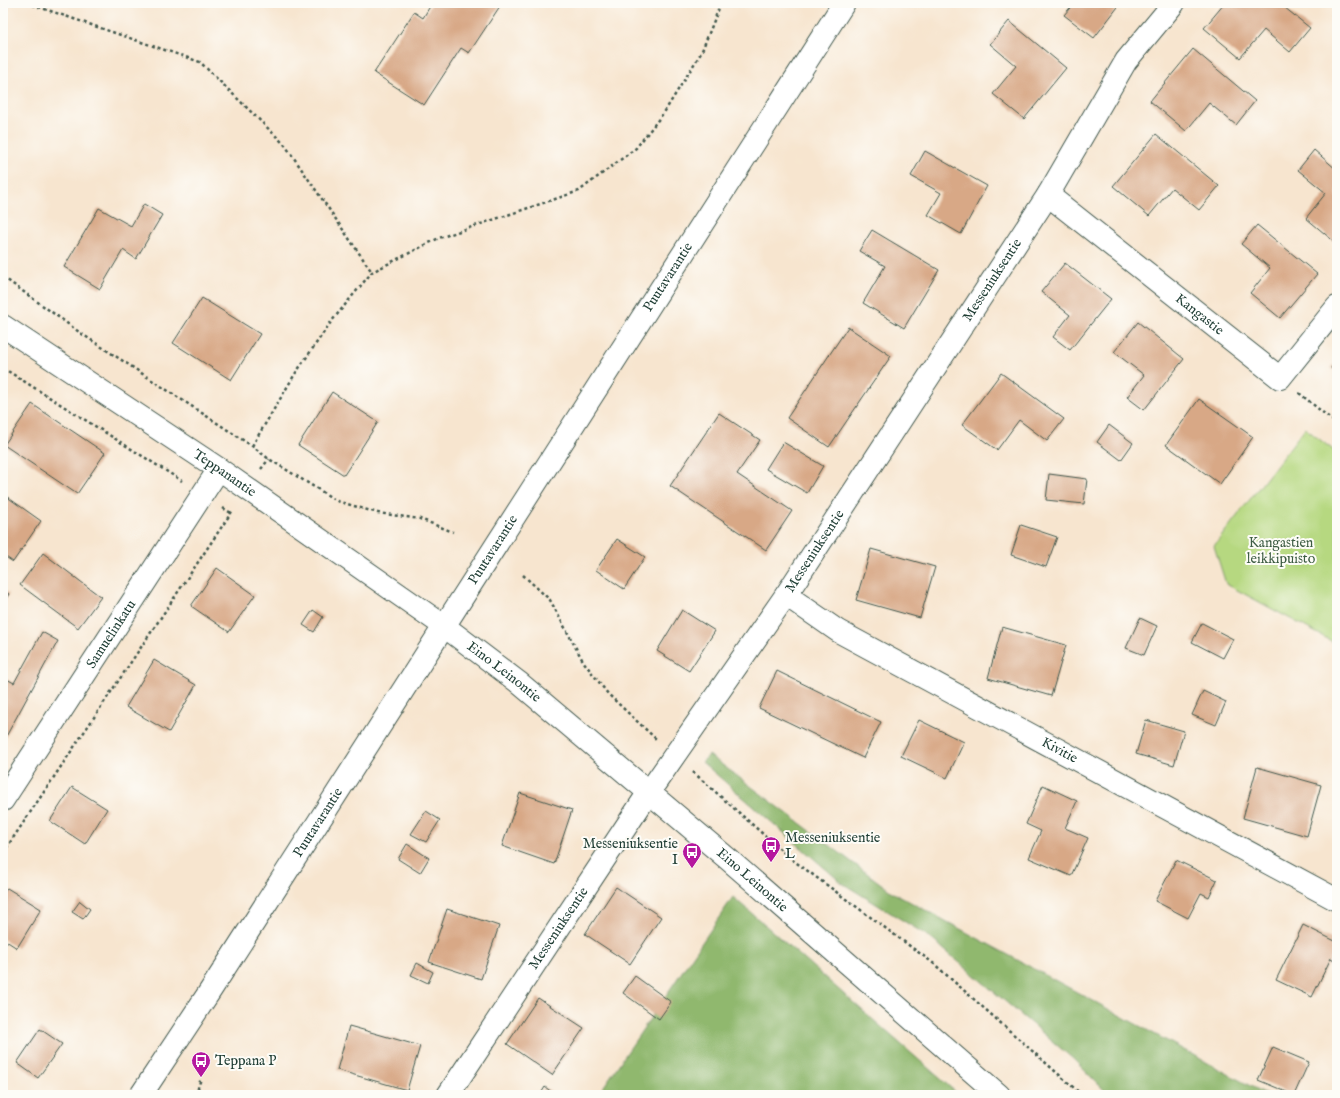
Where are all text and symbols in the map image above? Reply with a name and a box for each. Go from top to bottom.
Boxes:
street label: Messeniuksentie [959,235,1026,325]
street label: Puutavarantie [639,239,697,315]
street label: Kangastie [1172,290,1228,340]
street label: Teppanantie [190,445,260,501]
street label: Messeniuksentie [781,506,849,596]
street label: Puutavarantie [464,511,522,588]
park label: Kangastien leikkipuisto [1247,534,1316,568]
street label: Samuelinkatu [82,596,140,672]
street label: Eino Leinontie [463,638,545,707]
street label: Kivitie [1038,733,1081,768]
street label: Puutavarantie [289,784,347,861]
place label: Messeniuksentie L [785,829,881,863]
place label: Messeniuksentie I [583,835,679,869]
bus stop icon: Messeniuksentie L [760,835,782,863]
bus stop icon: Messeniuksentie I [681,841,703,869]
street label: Eino Leinontie [713,844,792,917]
street label: Messeniuksentie [525,883,593,973]
bus stop icon: Teppana P [190,1050,212,1078]
place label: Teppana P [215,1052,276,1070]

